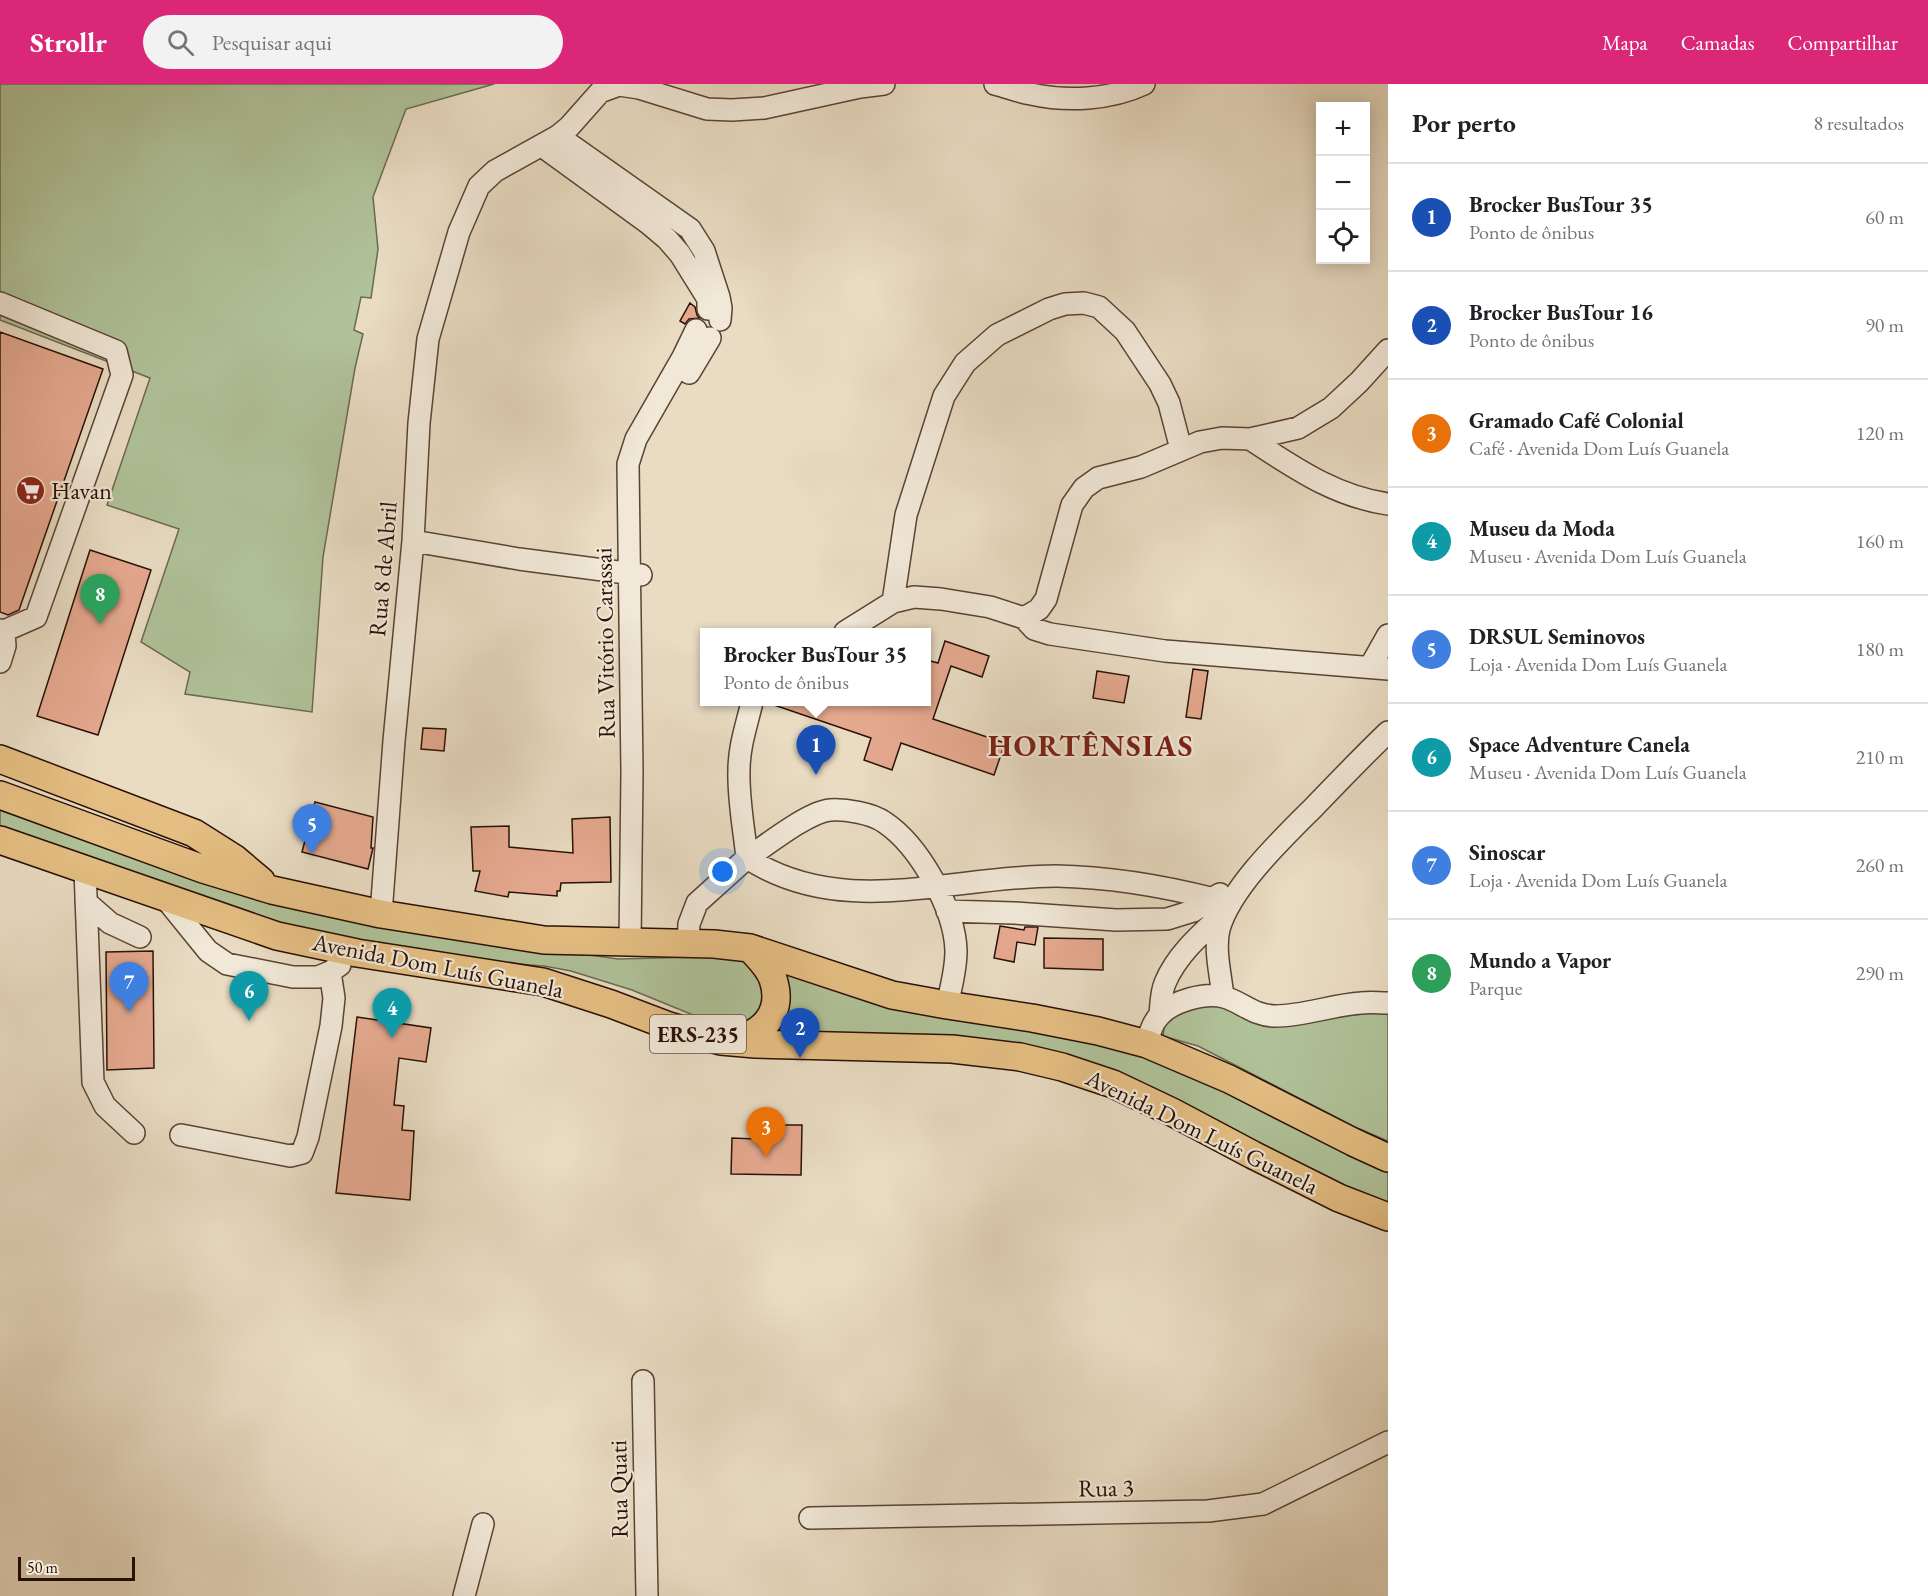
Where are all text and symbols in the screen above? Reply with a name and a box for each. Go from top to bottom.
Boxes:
search box [143,15,563,69]
text: Strollr [30,24,107,60]
icon: search [164,26,197,59]
text: Pesquisar aqui [212,28,332,57]
text: Mapa [1602,29,1648,56]
text: Camadas [1681,29,1754,56]
text: Compartilhar [1787,29,1898,56]
map controls [1316,102,1370,264]
button: + [1316,102,1370,156]
text: Por perto [1412,106,1516,140]
text: 8 resultados [1813,110,1904,136]
button: − [1316,156,1370,210]
text: Brocker BusTour 35 [1469,190,1653,219]
text: 1 [1426,204,1437,230]
text: 60 m [1865,204,1904,230]
button: locate [1316,210,1370,264]
text: Ponto de ônibus [1469,219,1594,245]
text: Brocker BusTour 16 [1469,298,1653,327]
text: 2 [1426,312,1437,338]
text: 90 m [1865,312,1904,338]
text: Ponto de ônibus [1469,327,1594,353]
text: Gramado Café Colonial [1469,406,1684,435]
text: 3 [1426,420,1437,446]
text: 120 m [1856,420,1904,446]
text: Café · Avenida Dom Luís Guanela [1469,435,1729,461]
supermarket icon: Havan [14,475,46,507]
place label: Havan [51,475,112,506]
street label: Rua 8 de Abril [361,500,404,638]
text: Museu da Moda [1469,514,1615,543]
text: 4 [1426,528,1437,554]
text: 160 m [1856,528,1904,554]
text: Museu · Avenida Dom Luís Guanela [1469,543,1747,569]
street label: Rua Vitório Carassai [587,547,622,739]
pin: 8 [80,574,120,624]
text: DRSUL Seminovos [1469,622,1645,651]
popup [700,628,931,706]
text: 5 [1426,636,1437,662]
text: 180 m [1856,636,1904,662]
text: Brocker BusTour 35 [724,640,907,669]
text: Loja · Avenida Dom Luís Guanela [1469,651,1728,677]
text: Ponto de ônibus [724,669,849,695]
pin: 1 [796,726,836,775]
district label: HORTÊNSIAS [988,726,1194,765]
text: Space Adventure Canela [1469,730,1690,759]
text: 6 [1426,744,1437,770]
text: 210 m [1856,744,1904,770]
text: Museu · Avenida Dom Luís Guanela [1469,759,1747,785]
pin: 5 [292,804,332,854]
text: Sinoscar [1469,838,1545,867]
text: 7 [1426,852,1437,878]
text: 260 m [1856,852,1904,878]
your location [708,857,737,886]
text: Loja · Avenida Dom Luís Guanela [1469,867,1728,893]
street label: Avenida Dom Luís Guanela [309,926,567,1005]
text: Mundo a Vapor [1469,946,1611,975]
text: 8 [1426,960,1437,986]
text: 290 m [1856,960,1904,986]
pin: 7 [110,962,148,1012]
pin: 6 [230,972,268,1021]
text: Parque [1469,975,1522,1001]
pin: 4 [372,988,412,1038]
pin: 2 [780,1008,820,1058]
road number: ERS-235 [650,1015,746,1053]
street label: Avenida Dom Luís Guanela [1080,1061,1324,1202]
pin: 3 [746,1108,786,1157]
street label: Rua Quati [602,1440,635,1538]
street label: Rua 3 [1078,1472,1134,1503]
scale bar [18,1554,135,1582]
text: 50 m [27,1557,58,1578]

